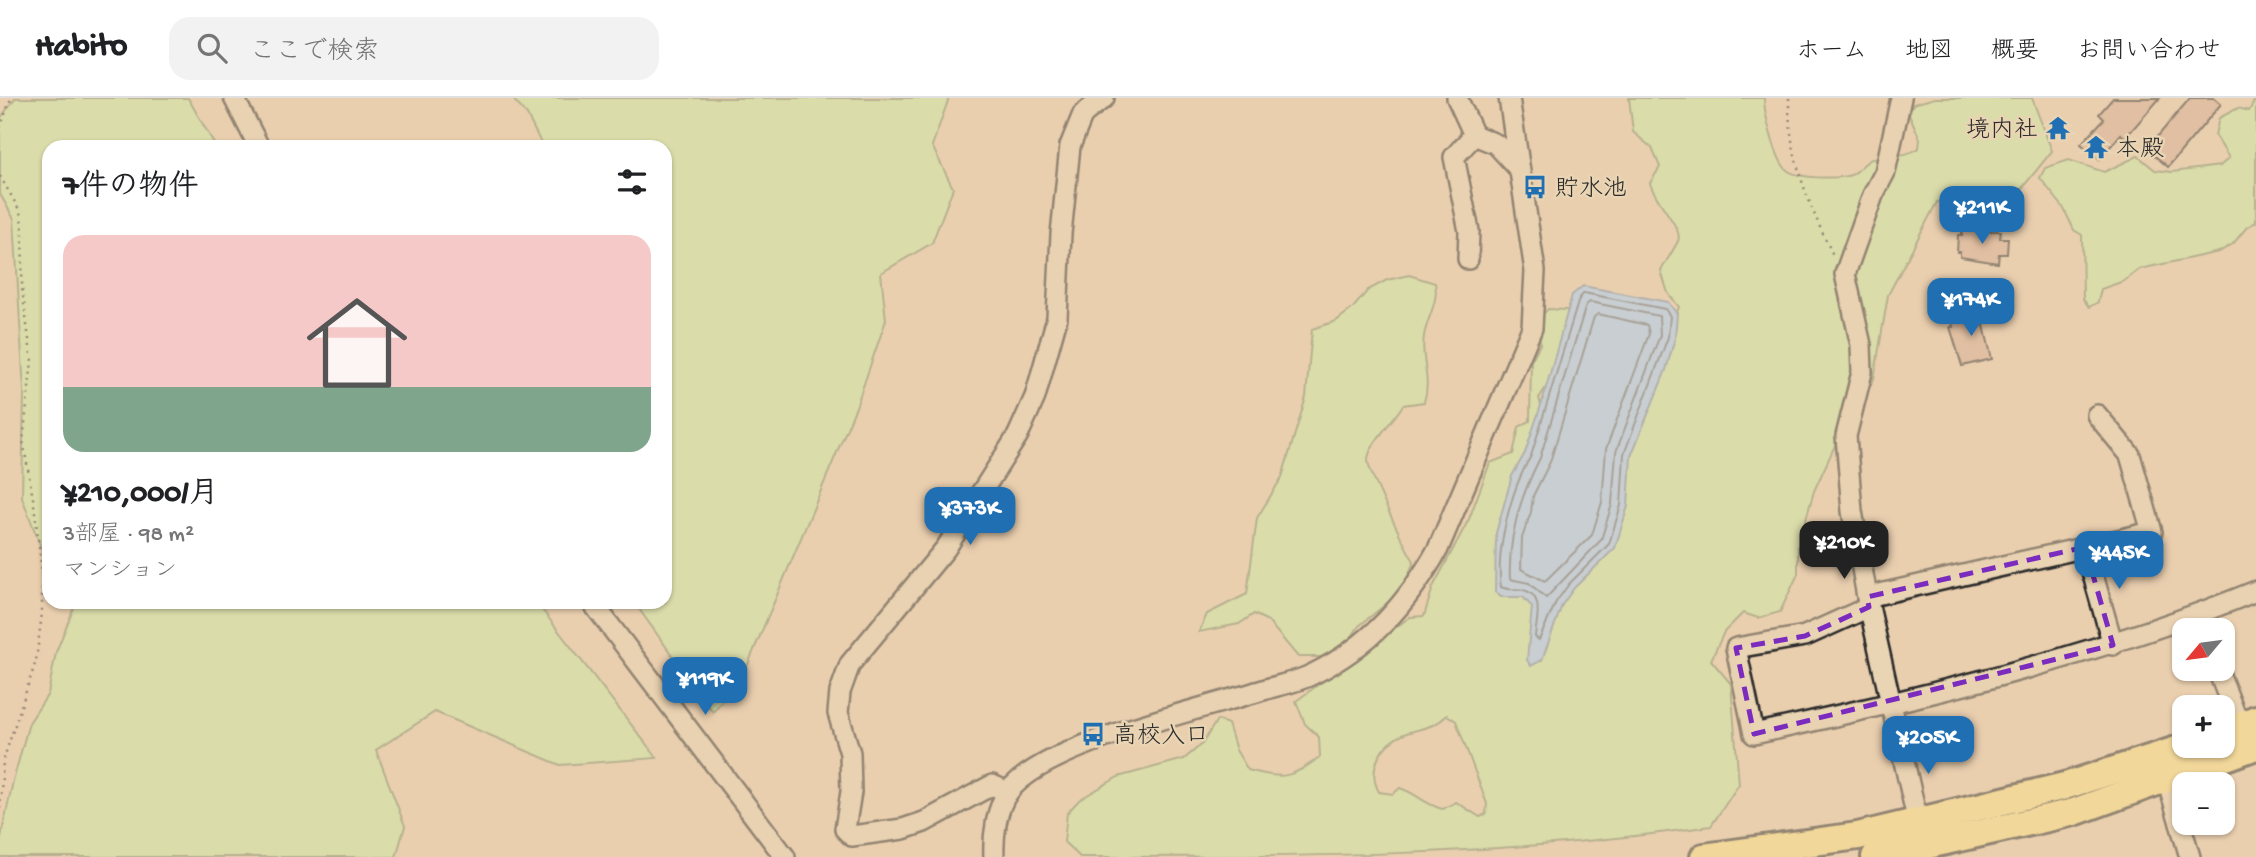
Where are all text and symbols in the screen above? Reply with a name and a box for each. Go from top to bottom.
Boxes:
search box [169,17,659,80]
text: Habito [35,29,127,67]
icon: search [193,29,231,67]
text: ここで検索 [249,38,379,69]
text: ホーム [1796,38,1867,67]
text: 地図 [1905,38,1953,67]
text: 概要 [1991,38,2039,67]
text: お問い合わせ [2077,38,2221,67]
temple icon: 境内社 [2044,114,2072,142]
place label: 境内社 [1966,116,2038,146]
temple icon: 本殿 [2082,133,2110,161]
place label: 本殿 [2116,135,2164,165]
icon: filters [613,163,651,201]
text: 7件の物件 [63,171,199,206]
bus stop icon: 貯水池 [1521,173,1549,201]
place label: 貯水池 [1555,176,1627,205]
pin: ¥211K [1933,186,2031,246]
text: ¥211K [1955,195,2009,222]
pin: ¥174K [1922,278,2020,338]
icon: home [294,280,420,406]
text: ¥174K [1943,287,1999,314]
text: ¥210,000/月 [63,478,219,513]
pin: ¥373K [921,488,1019,547]
text: ¥373K [940,496,1000,523]
text: 3部屋 · 98 m² [63,522,194,549]
pin: ¥210K [1795,522,1893,581]
text: ¥210K [1816,530,1872,557]
pin: ¥445K [2070,532,2168,591]
text: ¥445K [2090,540,2148,567]
text: マンション [63,558,177,585]
north arrow [2172,618,2235,681]
map controls [2172,618,2235,835]
pin: ¥119K [656,658,754,717]
text: ¥119K [678,666,732,693]
button: + [2172,695,2235,758]
pin: ¥205K [1879,716,1977,776]
bus stop icon: 高校入口 [1079,720,1107,748]
place label: 高校入口 [1113,722,1209,752]
text: ¥205K [1898,725,1958,752]
button: − [2172,772,2235,835]

